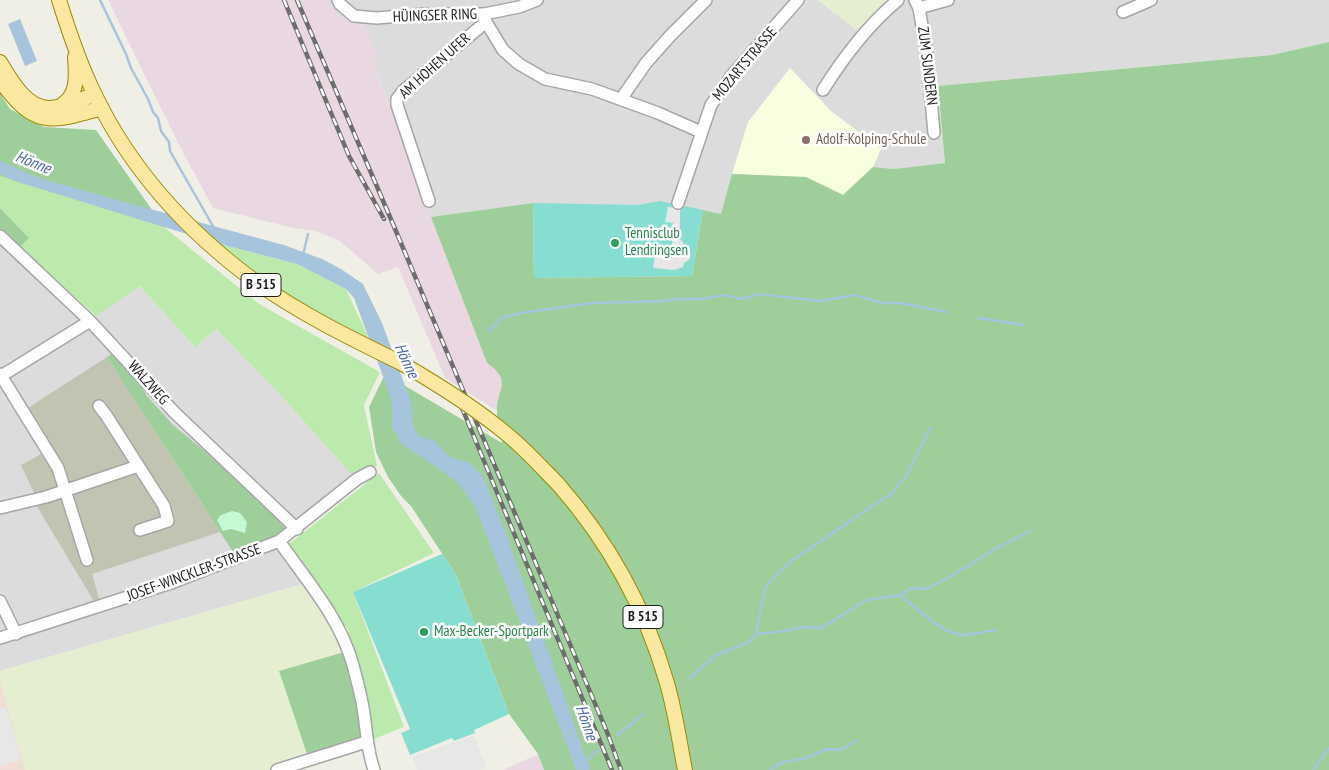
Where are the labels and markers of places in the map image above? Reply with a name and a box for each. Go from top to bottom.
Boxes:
place label: Adolf-Kolping-Schule [816,131,926,149]
marker: Adolf-Kolping-Schule [800,134,812,146]
place label: Tennisclub Lendringsen [625,225,688,260]
marker: Tennisclub Lendringsen [609,237,621,249]
place label: Max-Becker-Sportpark [434,623,549,641]
marker: Max-Becker-Sportpark [418,626,430,638]

